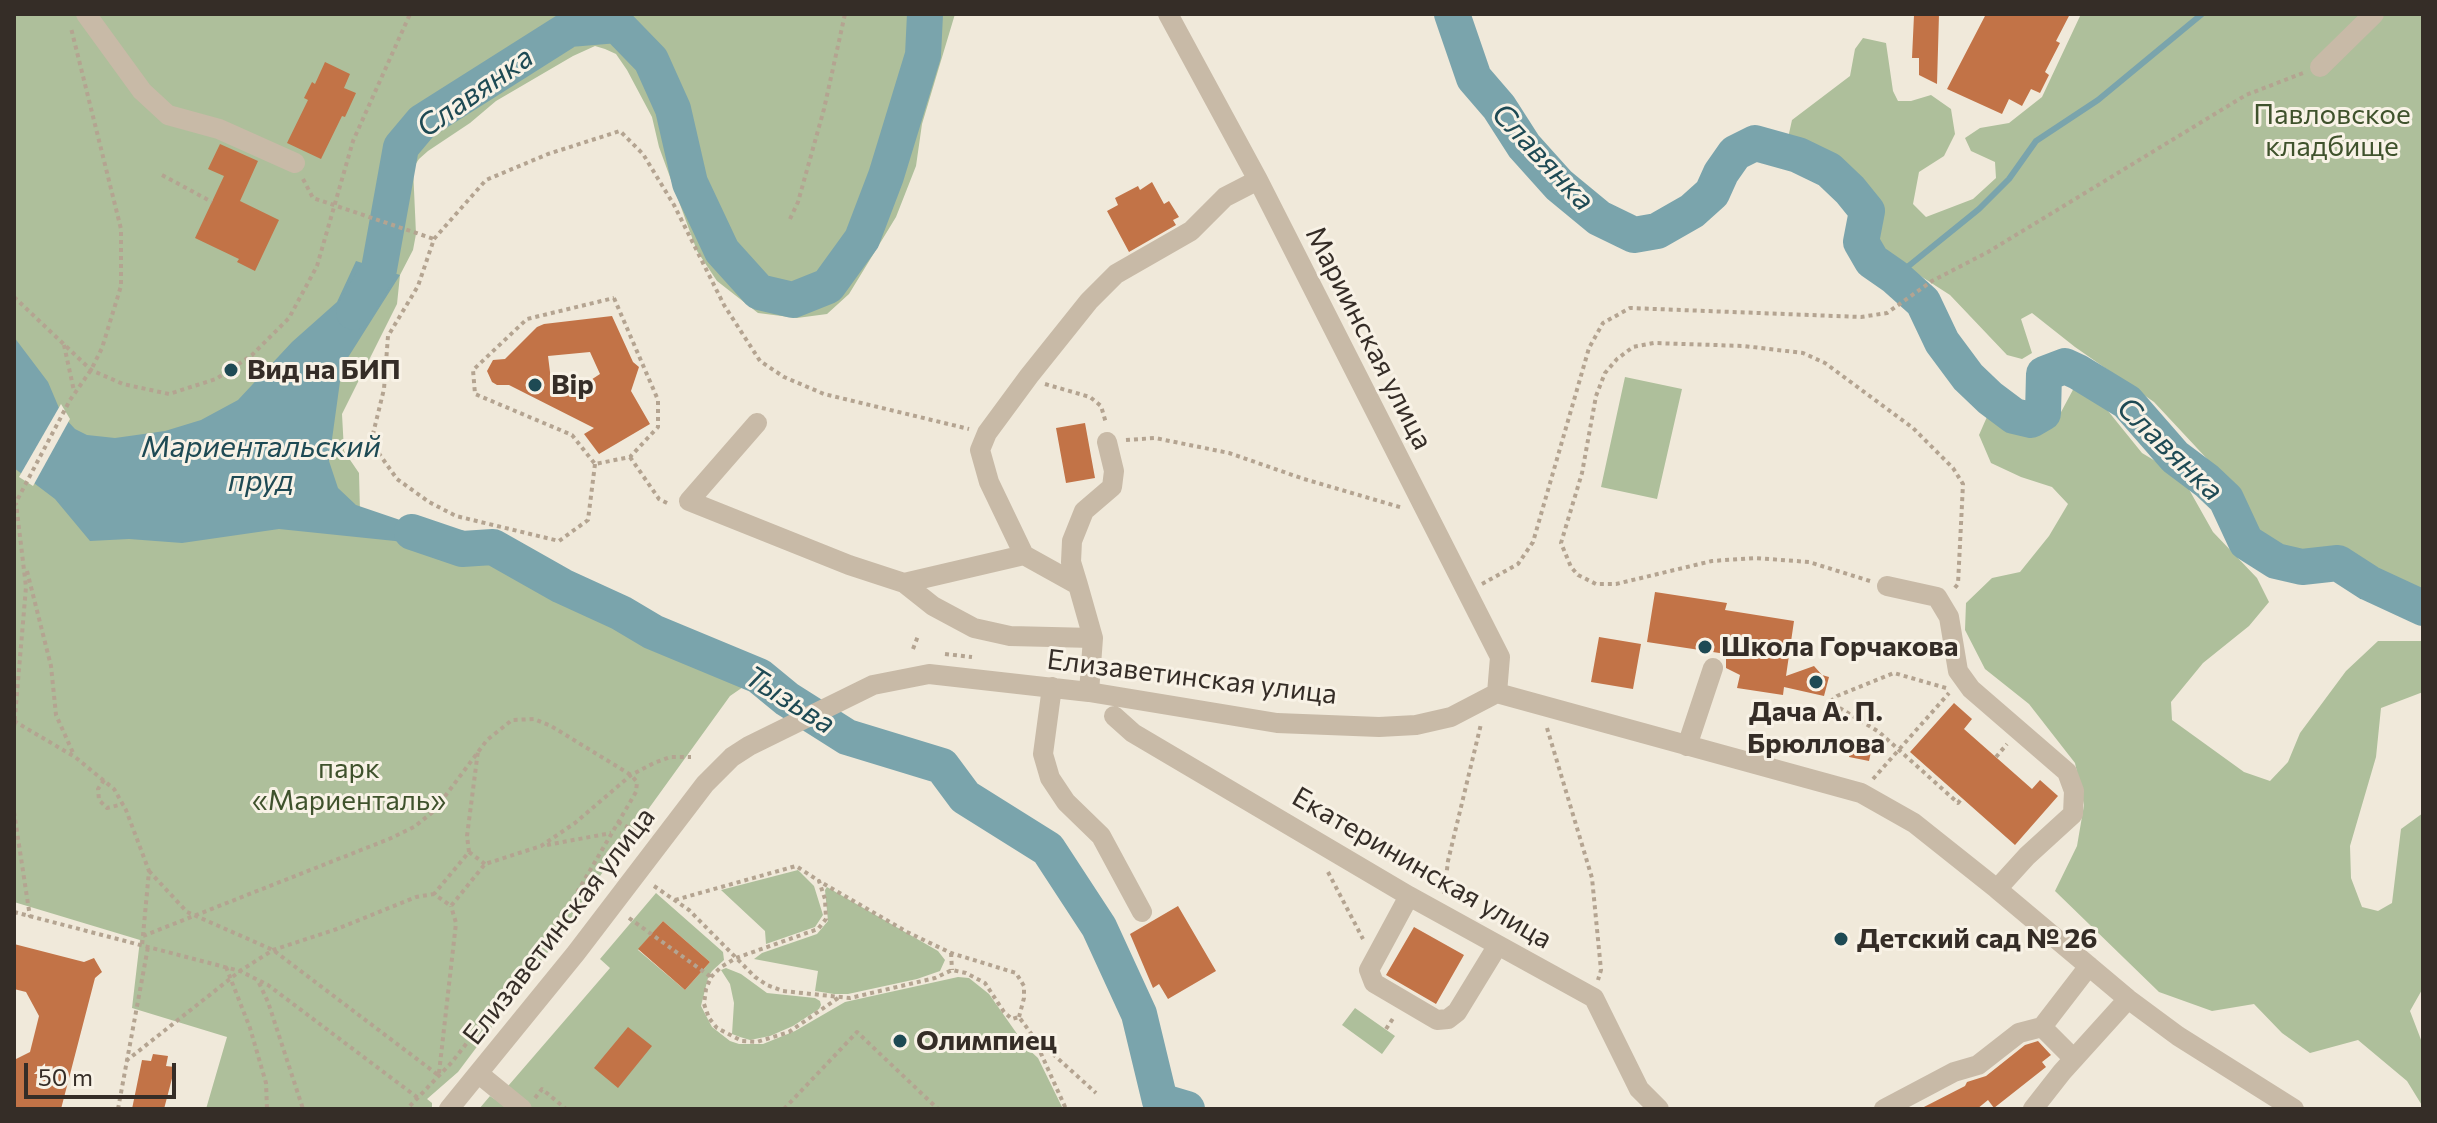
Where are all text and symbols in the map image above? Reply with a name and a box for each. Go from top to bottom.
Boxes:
water label: Славянка [410,39,540,145]
water label: Славянка [1484,96,1602,218]
park label: Павловское кладбище [2253,98,2411,164]
street label: Мариинская улица [1298,221,1440,455]
place label: Вид на БИП [247,353,401,387]
marker: Вид на БИП [222,361,240,379]
place label: Bip [551,368,594,402]
marker: Bip [526,376,544,394]
water label: Славянка [2109,390,2231,508]
water label: Мариентальский пруд [141,429,381,500]
place label: Школа Горчакова [1721,630,1958,664]
marker: Школа Горчакова [1696,638,1714,656]
street label: Елизаветинская улица [1045,643,1339,711]
water label: Тызьва [738,658,842,742]
marker: Дача А. П. Брюллова [1807,673,1825,691]
place label: Дача А. П. Брюллова [1747,695,1885,761]
park label: парк «Мариенталь» [252,752,446,818]
street label: Екатерининская улица [1286,780,1558,956]
street label: Елизаветинская улица [456,801,662,1051]
place label: Детский сад № 26 [1857,922,2098,956]
marker: Детский сад № 26 [1832,930,1850,948]
place label: Олимпиец [916,1024,1057,1058]
marker: Олимпиец [891,1032,909,1050]
scale bar [28,1047,180,1097]
text: 50 m [38,1062,93,1091]

